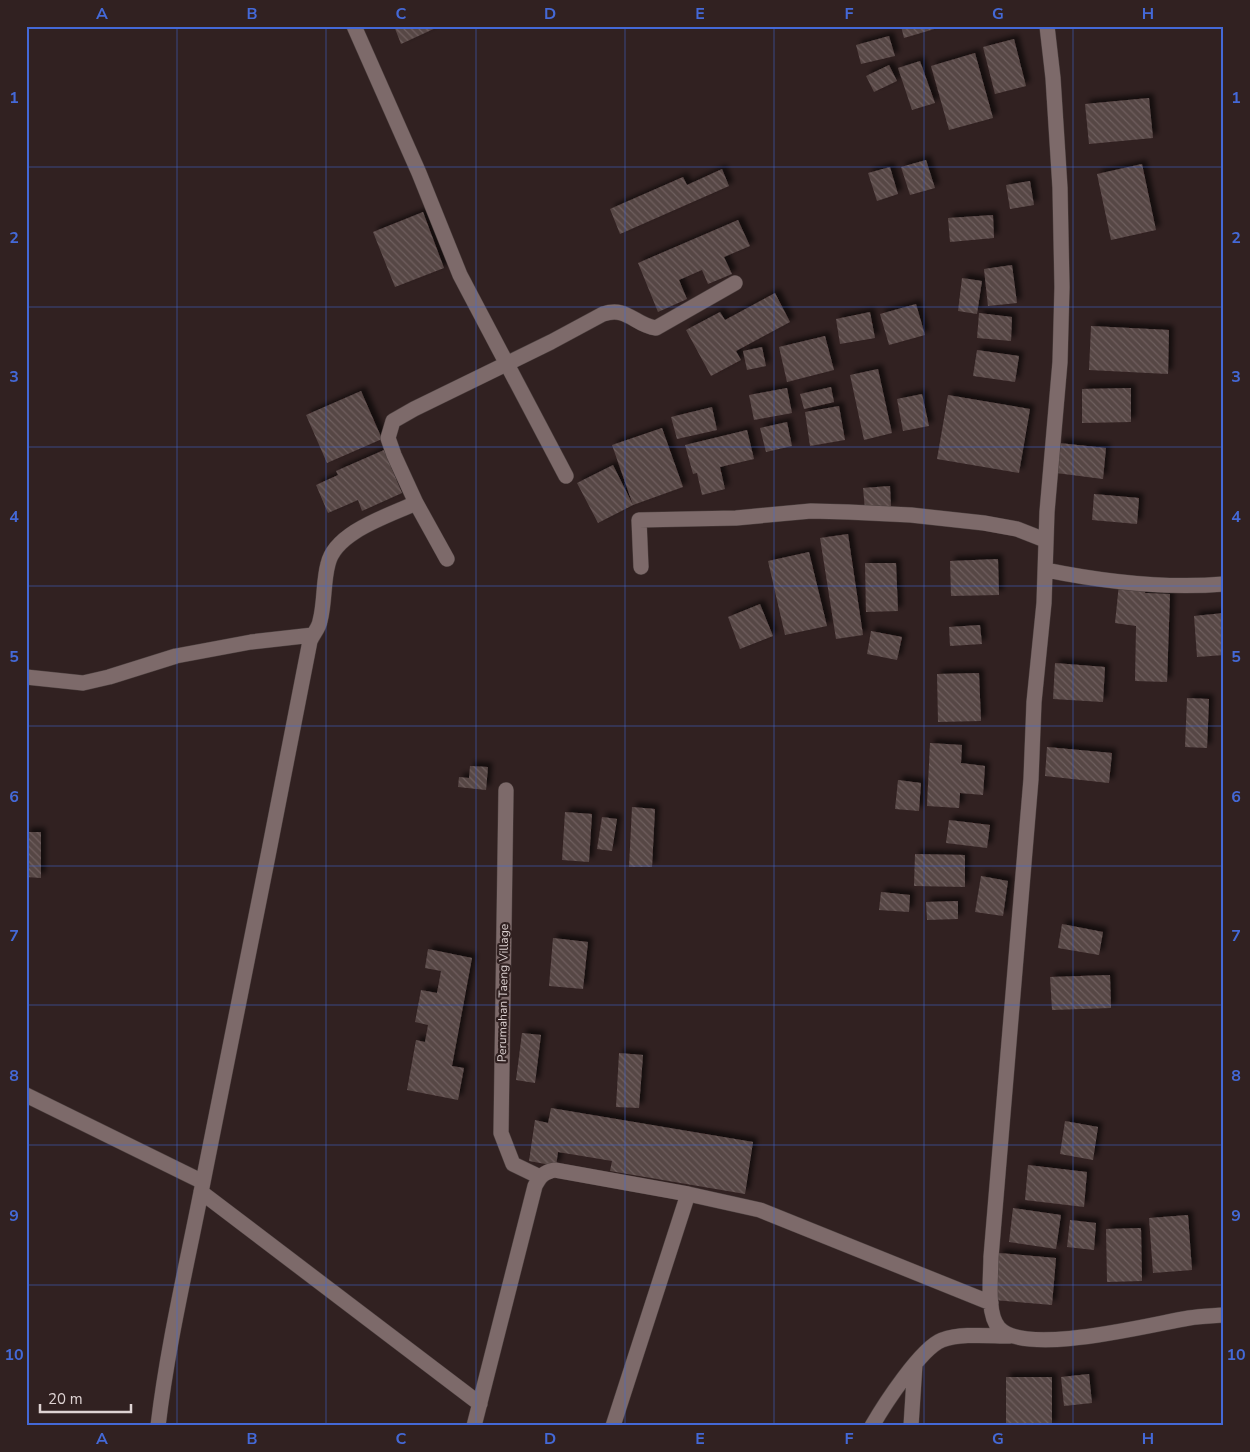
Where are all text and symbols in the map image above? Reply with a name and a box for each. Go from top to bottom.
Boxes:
text: A [96,3,108,25]
text: B [246,3,258,25]
text: C [396,3,407,25]
text: D [544,3,556,25]
text: E [695,3,705,25]
text: F [845,3,854,25]
text: G [992,3,1004,25]
text: H [1142,3,1154,25]
text: 1 [9,87,19,109]
text: 1 [1231,87,1241,109]
text: 2 [9,227,19,249]
text: 2 [1231,227,1241,249]
text: 3 [9,366,19,388]
text: 3 [1231,366,1241,388]
text: 4 [9,506,19,528]
text: 4 [1231,506,1241,528]
text: 5 [9,646,19,668]
text: 5 [1231,646,1241,668]
text: 6 [9,786,19,808]
text: 6 [1231,786,1241,808]
street label: Perumahan Taeng Village [494,924,512,1062]
text: 7 [9,925,19,947]
text: 7 [1231,925,1241,947]
text: 8 [9,1065,19,1087]
text: 8 [1231,1065,1241,1087]
text: 9 [9,1205,19,1227]
text: 9 [1231,1205,1241,1227]
text: 10 [4,1344,24,1366]
text: 10 [1226,1344,1246,1366]
scale bar [40,1382,131,1414]
text: 20 m [48,1389,83,1409]
text: A [96,1428,108,1450]
text: B [246,1428,258,1450]
text: C [396,1428,407,1450]
text: D [544,1428,556,1450]
text: E [695,1428,705,1450]
text: F [845,1428,854,1450]
text: G [992,1428,1004,1450]
text: H [1142,1428,1154,1450]

